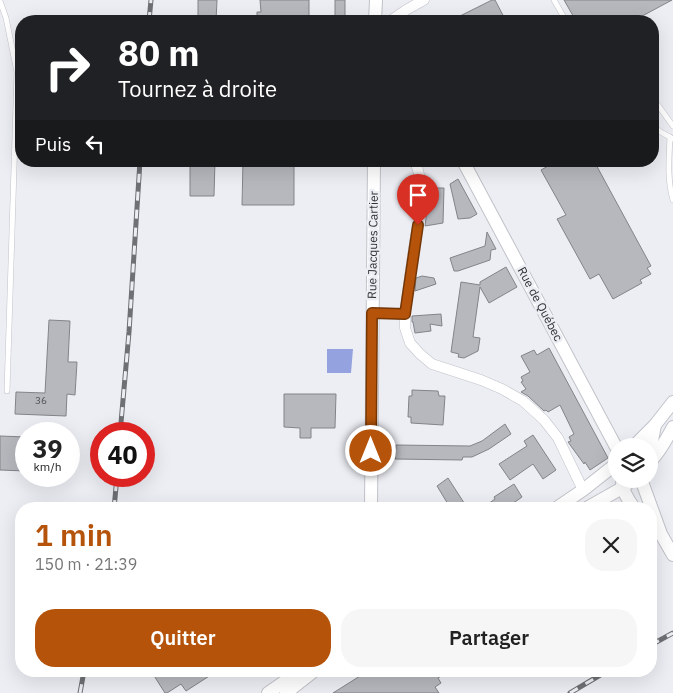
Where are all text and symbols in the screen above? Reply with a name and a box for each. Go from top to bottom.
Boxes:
text: 80 m [118,30,200,76]
icon: right [35,35,100,100]
text: Tournez à droite [118,74,277,103]
icon: left [81,130,109,158]
text: Puis [35,132,71,156]
pin [397,174,439,225]
icon: arrive [404,181,432,209]
street label: Rue Jacques Cartier [364,190,381,299]
street label: Rue de Québec [515,264,566,343]
house number: 36 [35,394,47,407]
speed limit sign: 40 [90,422,155,487]
position arrow [344,424,396,476]
text: 39 [32,432,63,465]
map controls [608,438,658,488]
button: layers [608,438,658,488]
text: km/h [33,459,62,474]
text: 1 min [35,515,113,554]
button: close [585,519,637,571]
text: 150 m · 21:39 [35,554,137,574]
button: Quitter [35,609,331,667]
button: Partager [341,609,637,667]

